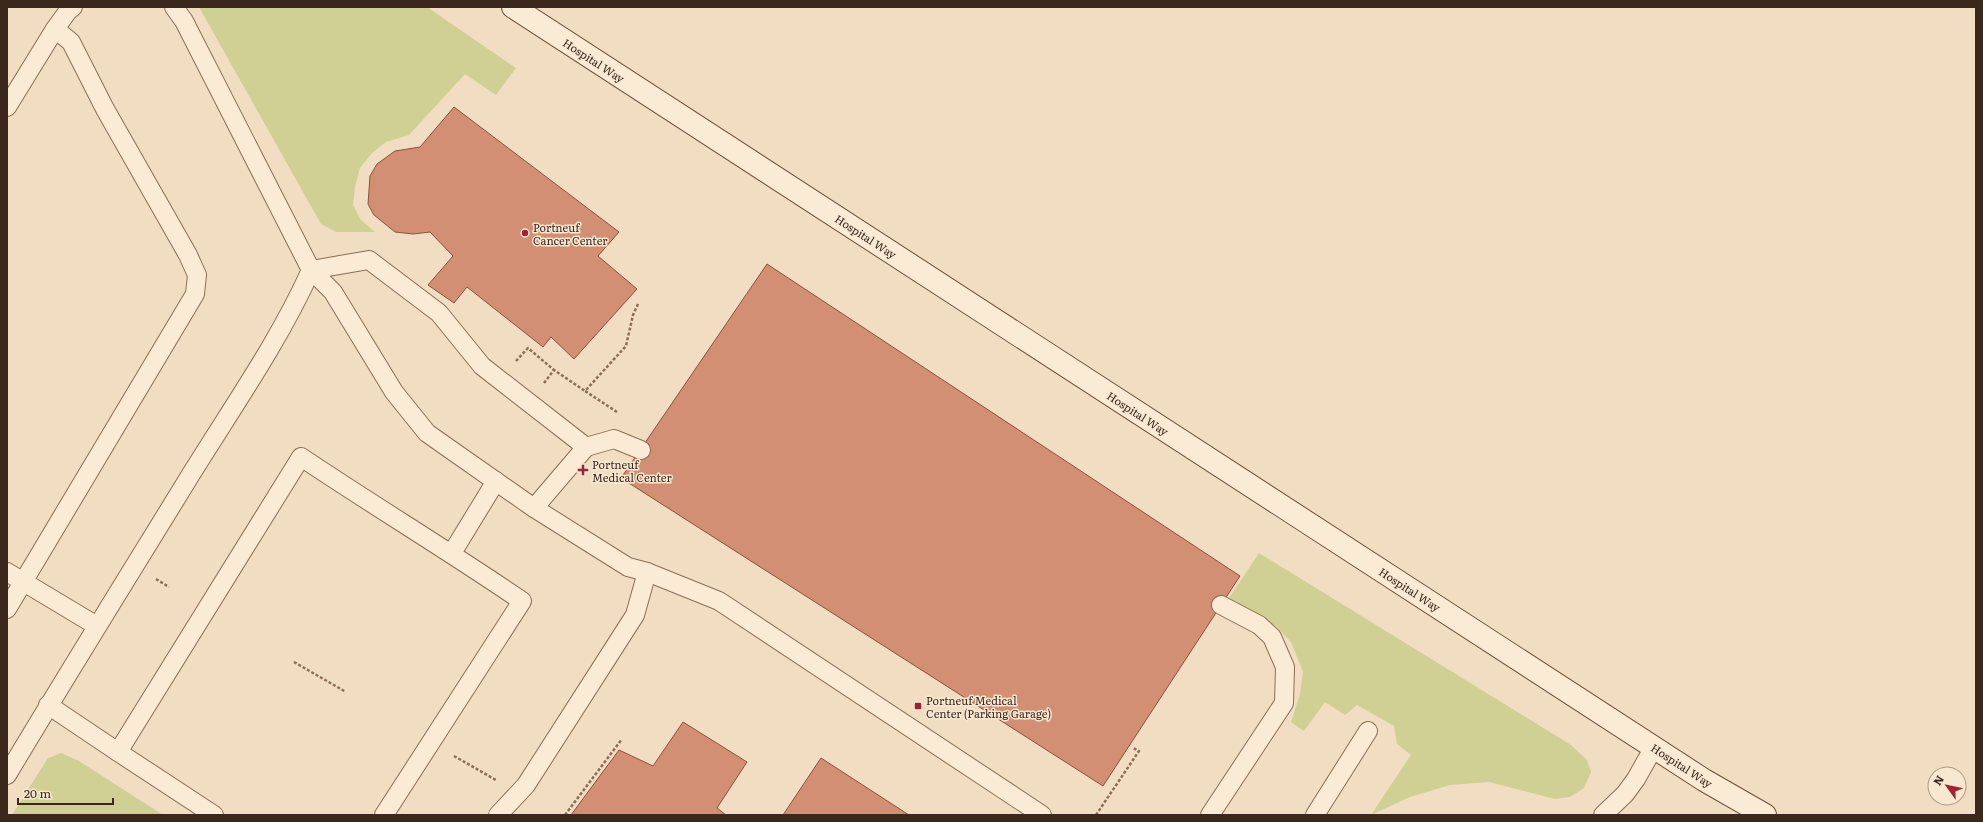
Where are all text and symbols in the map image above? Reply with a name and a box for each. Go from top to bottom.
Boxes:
street label: Hospital Way [560,34,628,86]
street label: Hospital Way [832,210,900,262]
place label: Portneuf Cancer Center [533,219,608,248]
marker: Portneuf Cancer Center [520,228,530,238]
street label: Hospital Way [1104,387,1172,439]
place label: Portneuf Medical Center [592,456,672,485]
marker: Portneuf Medical Center [577,464,589,476]
street label: Hospital Way [1376,563,1444,615]
place label: Portneuf Medical Center (Parking Garage) [926,692,1051,721]
marker: Portneuf Medical Center (Parking Garage) [913,701,923,711]
street label: Hospital Way [1648,739,1716,791]
north arrow [1927,766,1967,806]
text: N [1929,772,1947,788]
scale bar [18,780,113,806]
text: 20 m [24,784,51,802]

